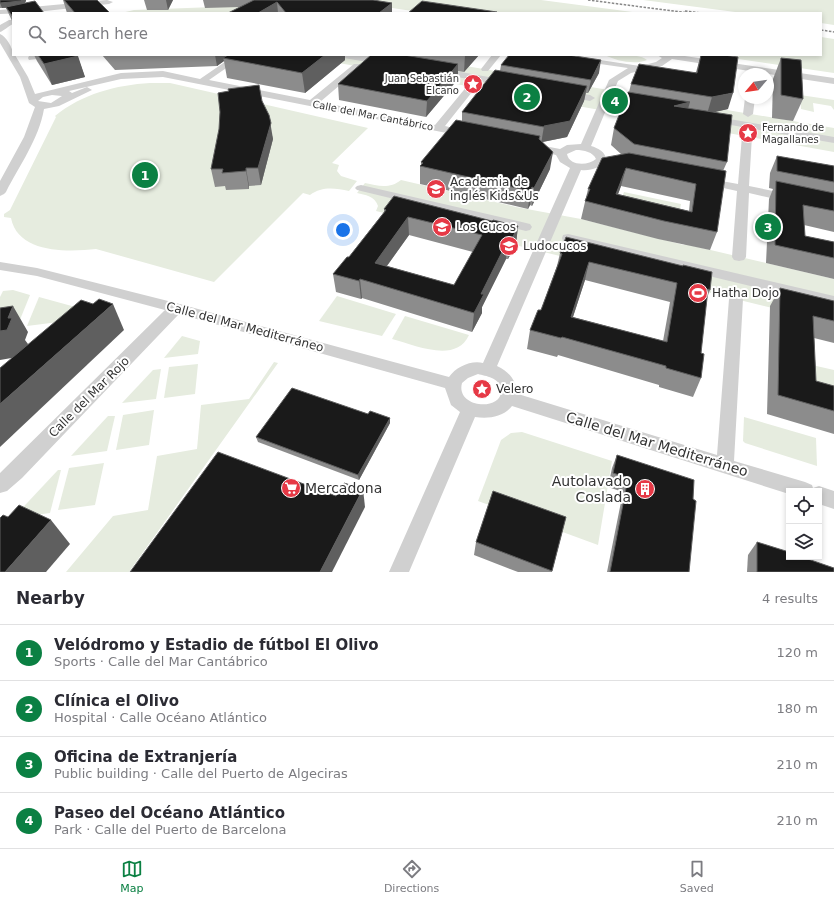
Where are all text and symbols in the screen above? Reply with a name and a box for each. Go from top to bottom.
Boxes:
search box [12,12,822,56]
icon: search [26,23,48,45]
text: Search here [58,25,148,43]
north arrow [738,68,774,104]
place label: Juan Sebastián Elcano [384,73,459,96]
place icon: Juan Sebastián Elcano [462,73,484,95]
pin: 2 [514,82,540,112]
pin: 4 [602,86,628,116]
street label: Calle del Mar Cantábrico [312,98,434,133]
place icon: Fernando de Magallanes [737,122,759,144]
place label: Fernando de Magallanes [762,122,824,145]
pin: 1 [132,160,158,190]
place label: Academia de inglés Kids&Us [450,175,539,203]
school or university icon: Academia de inglés Kids&Us [425,178,447,200]
pin: 3 [755,212,781,242]
school or university icon: Los Cucos [431,216,453,238]
your location [333,220,353,240]
place label: Los Cucos [456,220,516,234]
school or university icon: Ludocucos [498,235,520,257]
place label: Ludocucos [523,239,586,253]
sports icon: Hatha Dojo [687,282,709,304]
place label: Hatha Dojo [712,286,779,300]
street label: Calle del Mar Mediterráneo [165,299,325,355]
street label: Calle del Mar Rojo [46,354,132,440]
place icon: Velero [471,378,493,400]
place label: Velero [496,382,533,396]
street label: Calle del Mar Mediterráneo [564,409,750,479]
place label: Autolavado Coslada [552,473,631,505]
supermarket icon: Mercadona [280,477,302,499]
building icon: Autolavado Coslada [634,478,656,500]
place label: Mercadona [305,480,382,496]
map controls [786,488,822,560]
button: locate [786,488,822,524]
button: layers [786,524,822,560]
text: Nearby [16,588,85,608]
text: 4 results [762,591,818,606]
text: Velódromo y Estadio de fútbol El Olivo [54,636,379,654]
text: 1 [24,645,34,660]
text: 120 m [776,645,818,660]
text: Sports · Calle del Mar Cantábrico [54,654,268,669]
text: Clínica el Olivo [54,692,179,710]
text: 2 [24,701,34,716]
text: 180 m [776,701,818,716]
text: Hospital · Calle Océano Atlántico [54,710,267,725]
text: Oficina de Extranjería [54,748,237,766]
text: 3 [24,757,34,772]
text: 210 m [776,757,818,772]
text: Public building · Calle del Puerto de Algeciras [54,766,348,781]
text: Paseo del Océano Atlántico [54,804,285,822]
text: 4 [24,813,34,828]
text: 210 m [776,813,818,828]
text: Park · Calle del Puerto de Barcelona [54,822,287,837]
tab: Map [120,858,143,895]
tab: Directions [384,858,439,895]
tab: Saved [680,858,714,895]

